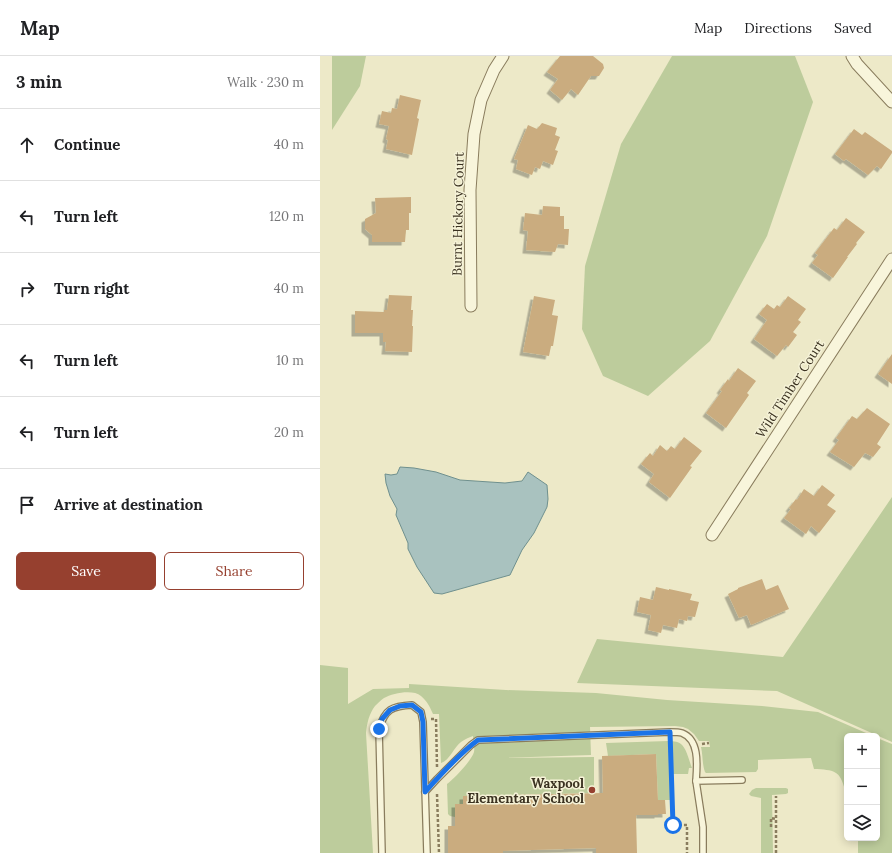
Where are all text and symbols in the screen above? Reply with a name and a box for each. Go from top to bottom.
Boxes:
text: Map [20,16,60,40]
text: Map [694,19,722,37]
text: Directions [744,19,812,37]
text: Saved [834,19,872,37]
text: 3 min [16,71,62,93]
text: Walk · 230 m [227,74,304,91]
icon: ahead [16,134,38,156]
text: Continue [54,135,120,154]
text: 40 m [274,136,304,153]
street label: Burnt Hickory Court [448,152,468,276]
icon: left [16,206,38,228]
text: Turn left [54,207,118,226]
text: 120 m [269,208,304,225]
icon: right [16,278,38,300]
text: Turn right [54,279,130,298]
text: 40 m [274,280,304,297]
street label: Wild Timber Court [752,337,828,441]
icon: left [16,350,38,372]
text: Turn left [54,351,118,370]
text: 10 m [276,352,304,369]
icon: left [16,422,38,444]
text: Turn left [54,423,118,442]
text: 20 m [274,424,304,441]
icon: arrive [16,494,38,516]
text: Arrive at destination [54,495,203,514]
button: Save [16,552,156,590]
button: Share [164,552,304,590]
route end [370,720,388,738]
map controls [844,733,880,841]
button: + [844,733,880,769]
button: − [844,769,880,805]
place label: Waxpool Elementary School [467,775,584,807]
marker: Waxpool Elementary School [587,785,597,795]
button: layers [844,805,880,841]
route start [664,816,682,834]

